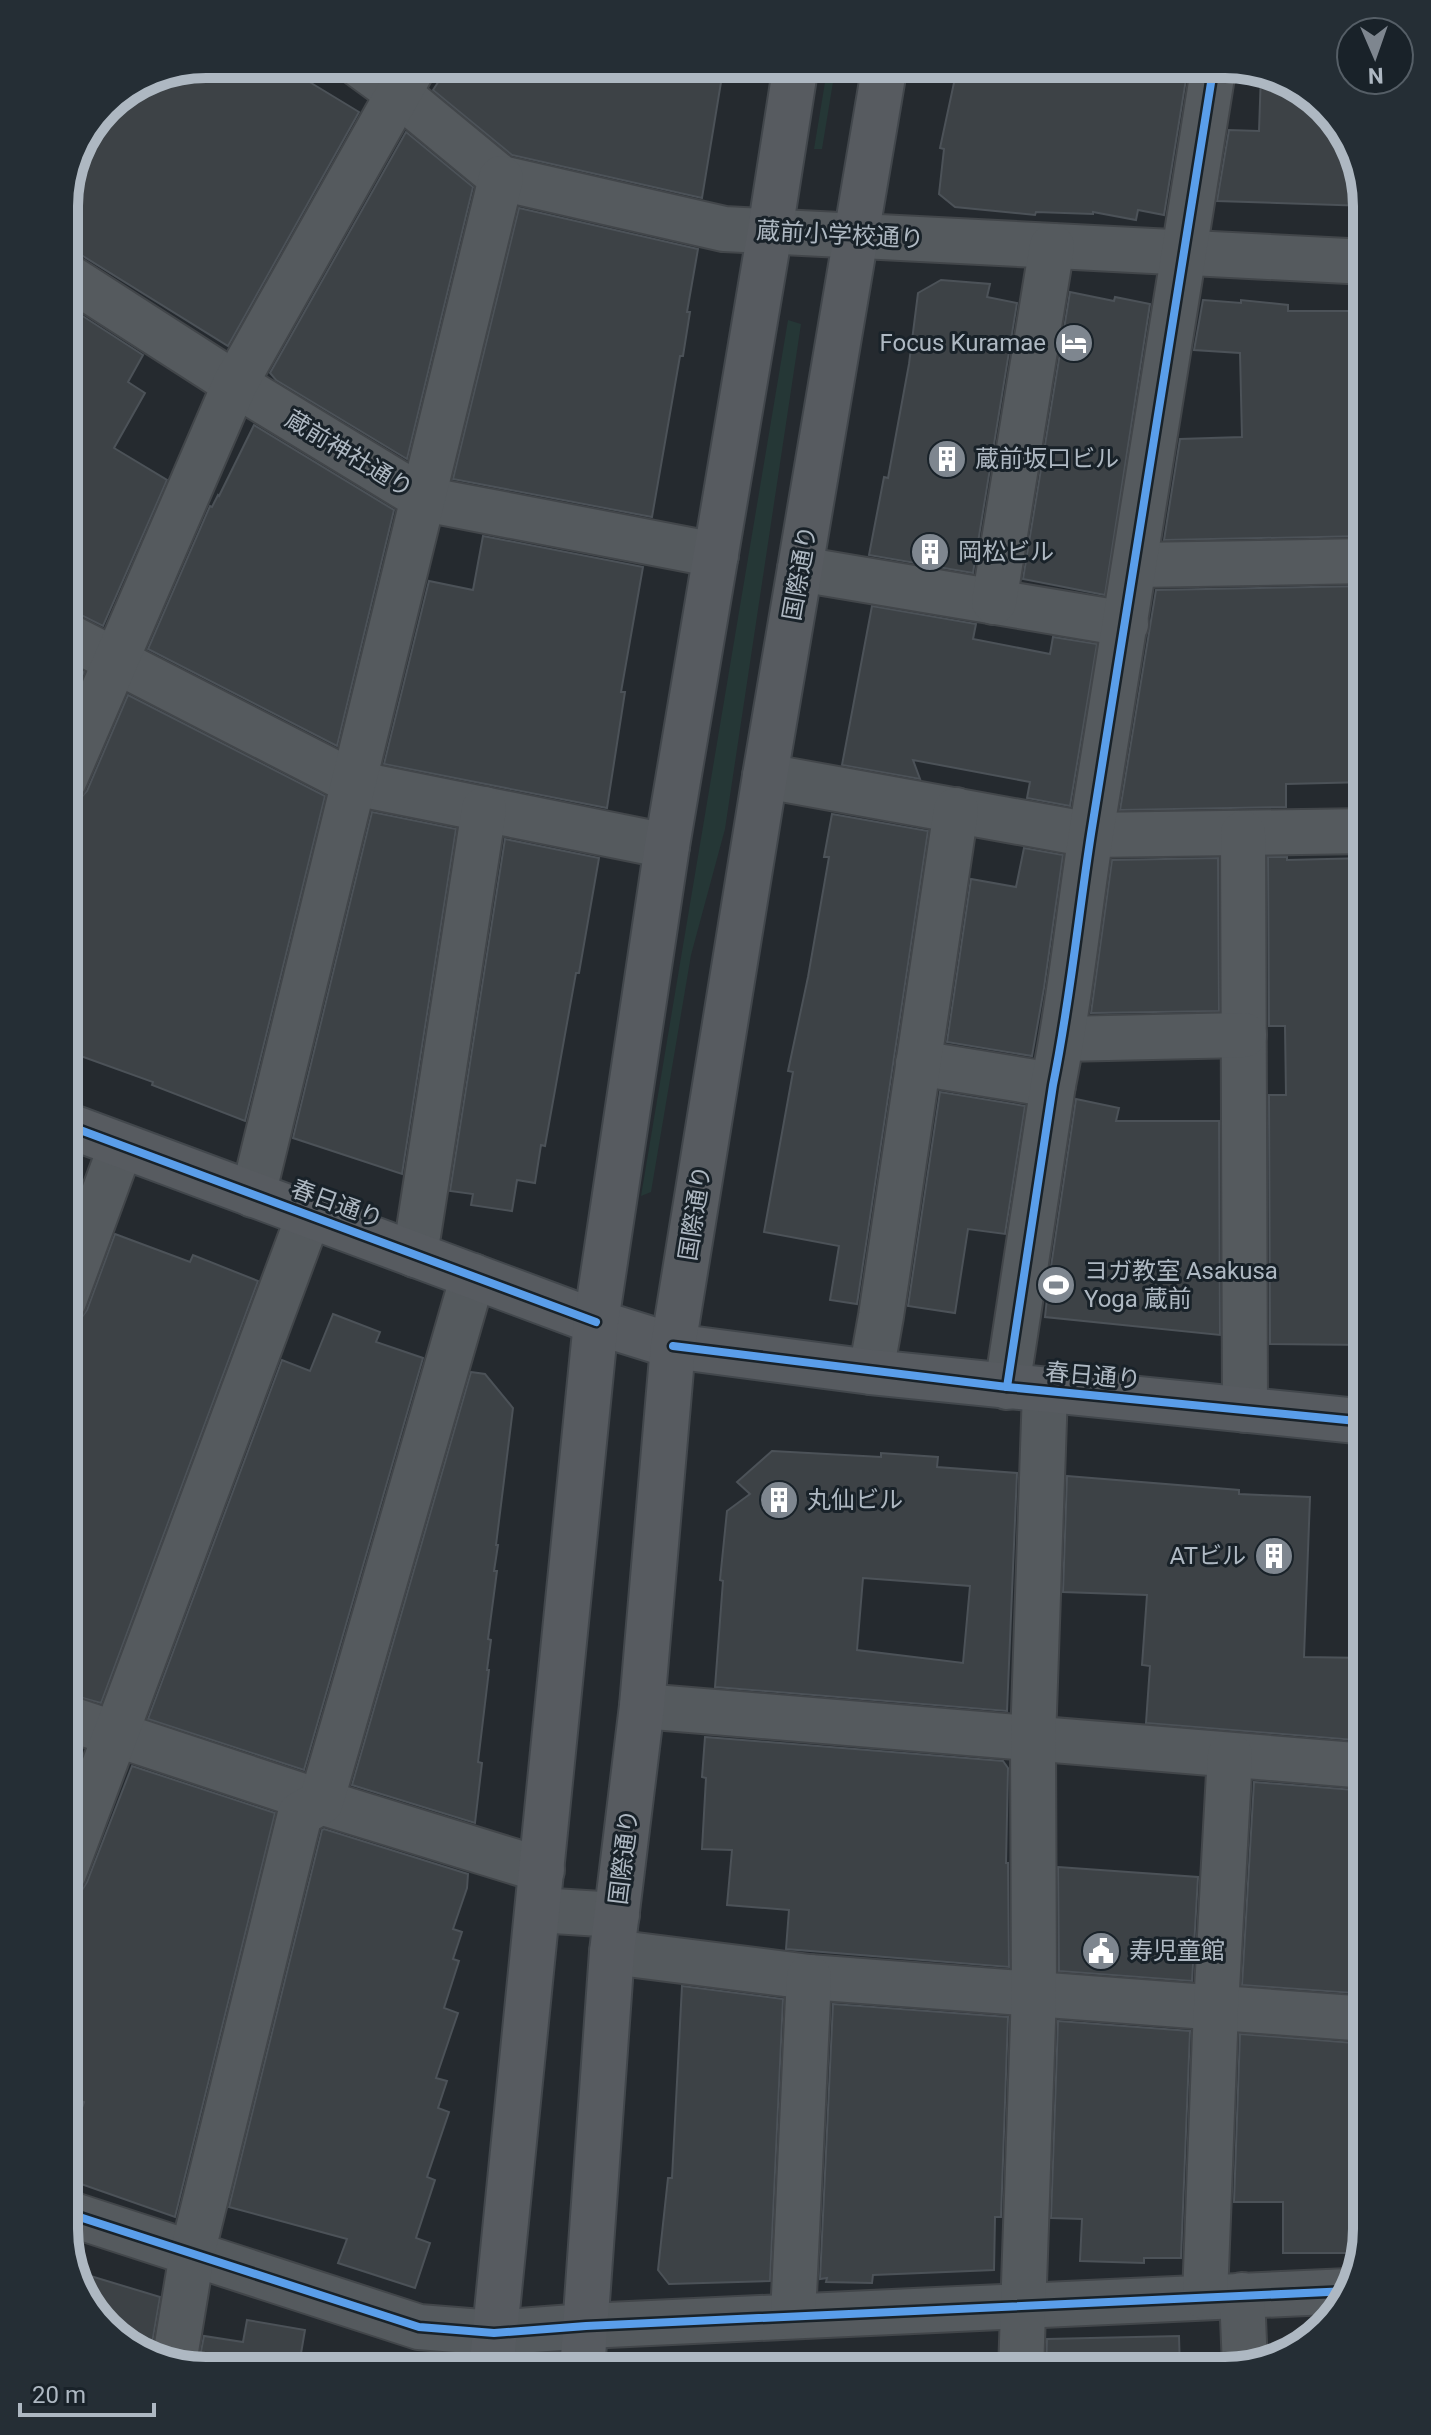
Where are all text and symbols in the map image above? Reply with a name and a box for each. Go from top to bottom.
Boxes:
north arrow [1335,16,1415,96]
text: N [1367,63,1384,88]
street label: 蔵前小学校通り [755,217,925,253]
hotel icon: Focus Kuramae [1053,322,1095,364]
place label: Focus Kuramae [880,329,1046,357]
street label: 蔵前神社通り [280,405,418,503]
building icon: 蔵前坂口ビル [926,438,968,480]
place label: 蔵前坂口ビル [975,445,1119,473]
street label: 国際通り [778,523,822,623]
building icon: 岡松ビル [909,531,951,573]
place label: 岡松ビル [958,538,1054,566]
street label: 国際通り [674,1163,716,1263]
street label: 春日通り [287,1174,387,1234]
place label: ヨガ教室 Asakusa Yoga 蔵前 [1084,1257,1278,1313]
sports icon: ヨガ教室 Asakusa Yoga 蔵前 [1035,1264,1077,1306]
street label: 春日通り [1044,1358,1142,1394]
building icon: 丸仙ビル [758,1479,800,1521]
place label: 丸仙ビル [807,1486,903,1514]
building icon: ATビル [1253,1535,1295,1577]
place label: ATビル [1170,1542,1246,1570]
street label: 国際通り [604,1808,644,1906]
public building icon: 寿児童館 [1080,1930,1122,1972]
place label: 寿児童館 [1129,1937,1225,1965]
scale bar [20,2367,154,2417]
text: 20 m [32,2381,86,2409]

